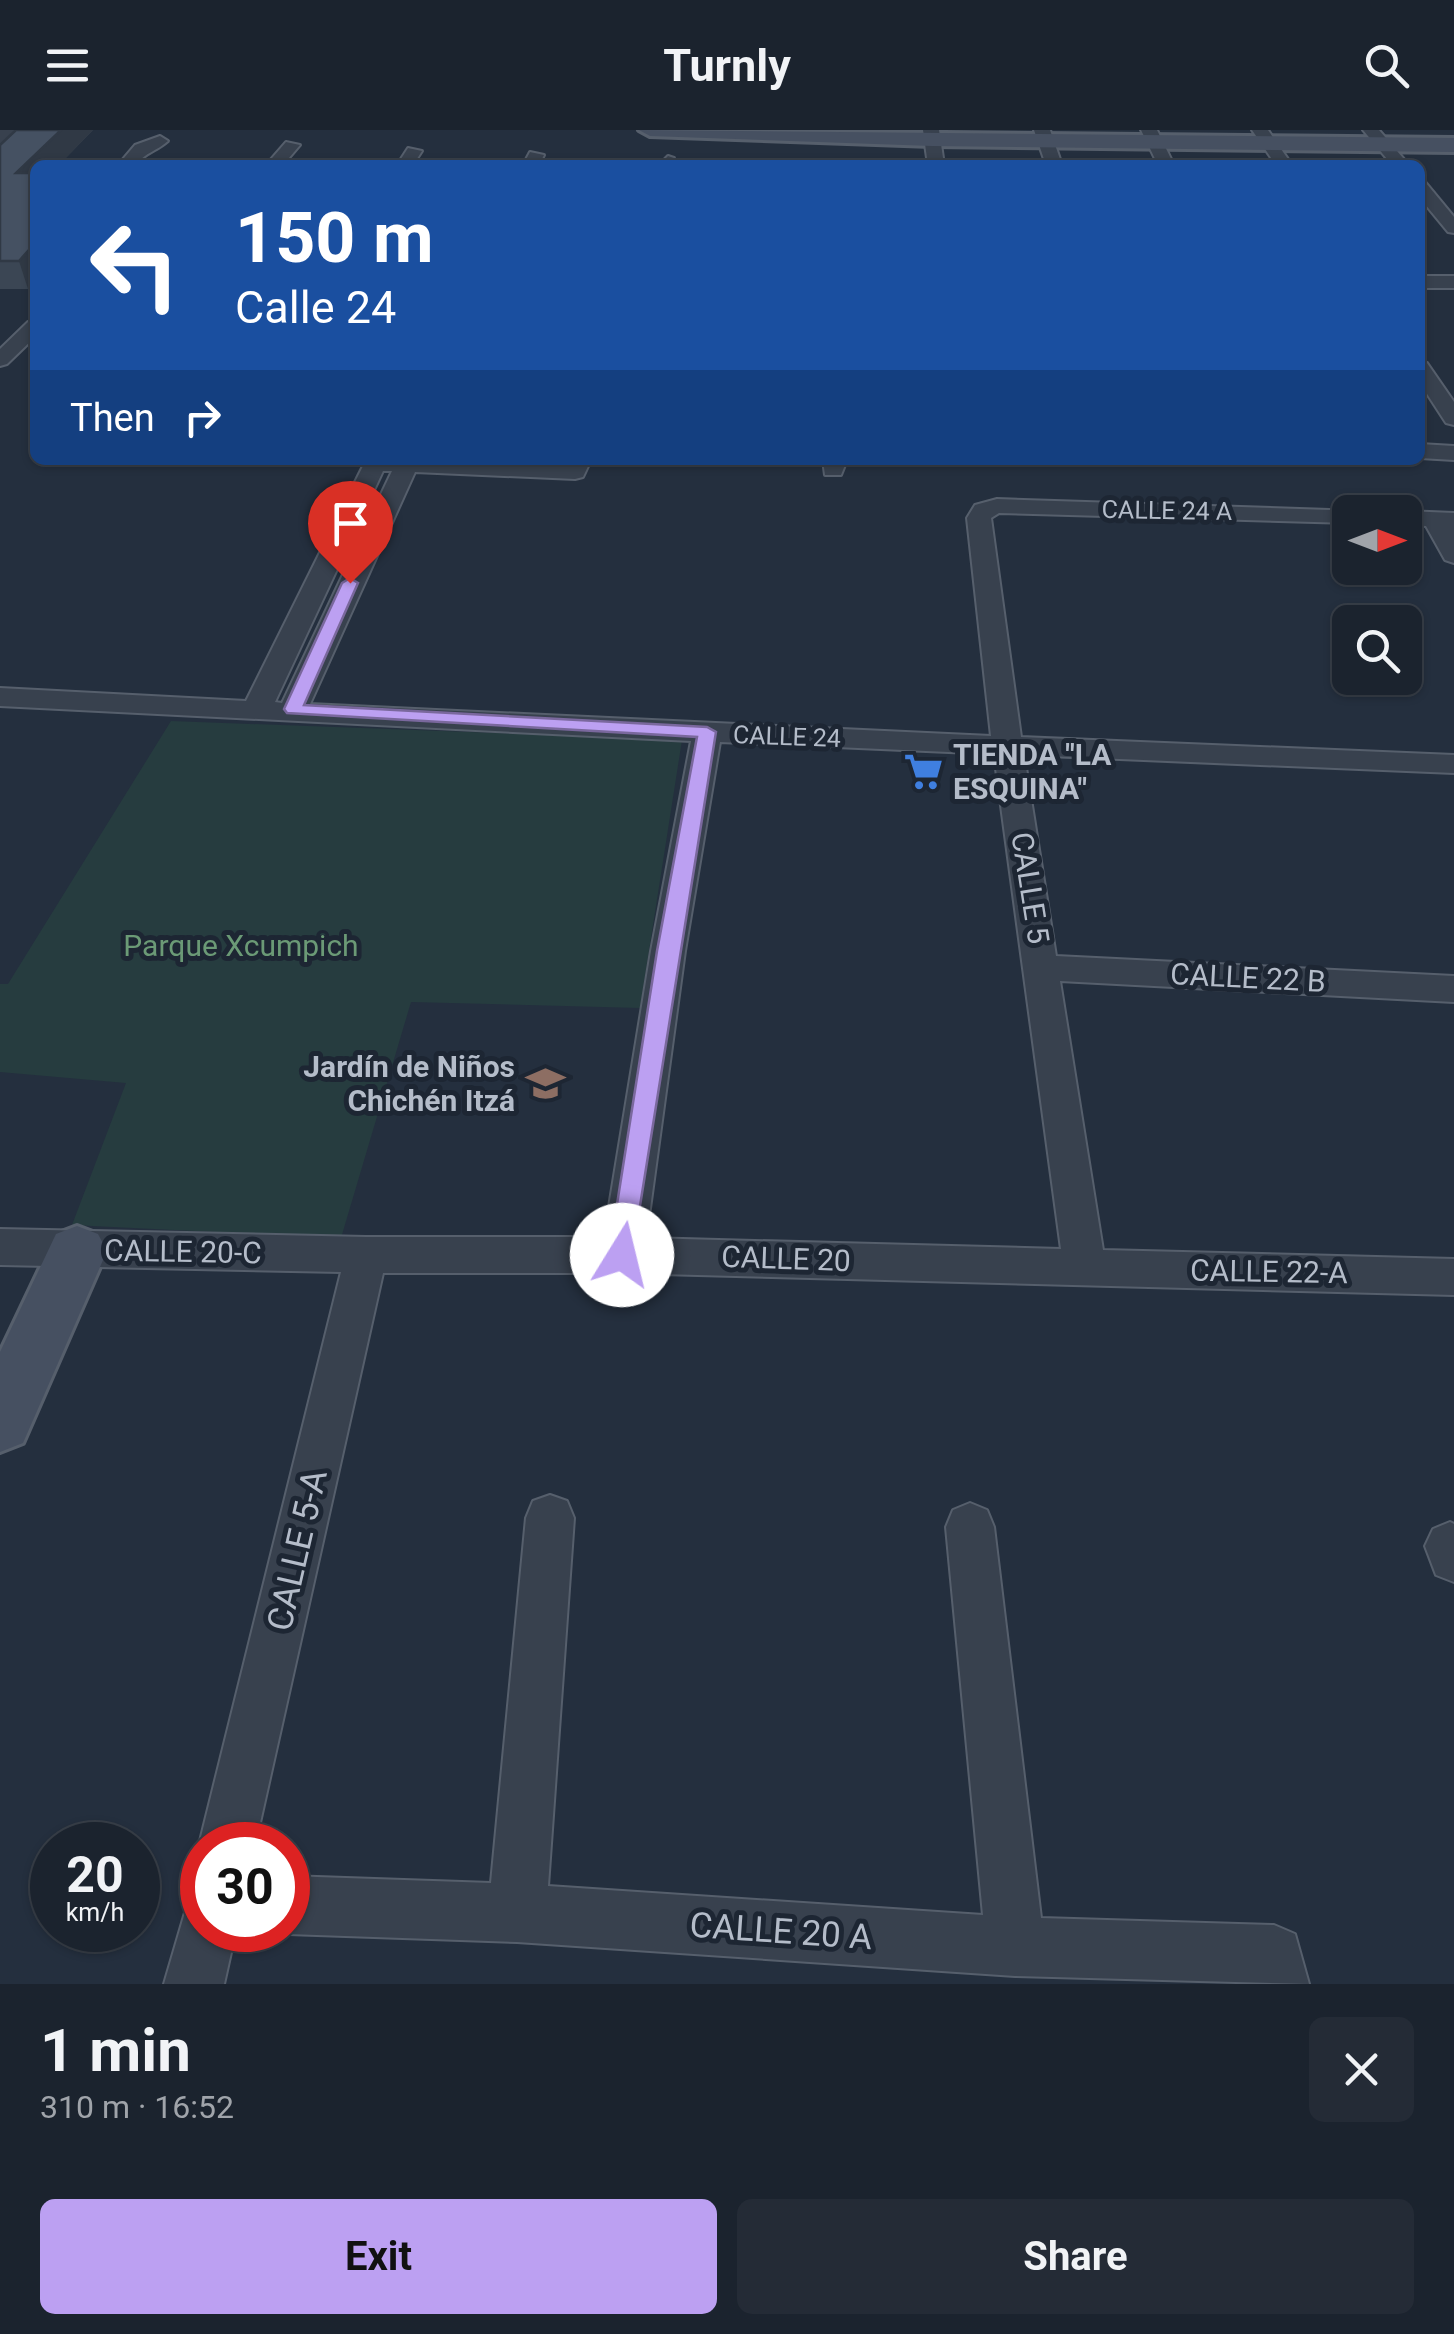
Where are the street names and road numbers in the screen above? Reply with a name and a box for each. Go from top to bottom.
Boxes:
street label: CALLE 24 A [1101,495,1233,526]
street label: CALLE 24 [732,720,841,753]
street label: CALLE 5 [1004,829,1057,946]
street label: CALLE 22 B [1169,956,1327,999]
street label: CALLE 20-C [104,1233,262,1270]
street label: CALLE 20 [721,1239,851,1278]
street label: CALLE 22-A [1190,1253,1348,1290]
street label: CALLE 5-A [259,1465,336,1635]
street label: CALLE 20 A [688,1905,874,1958]

